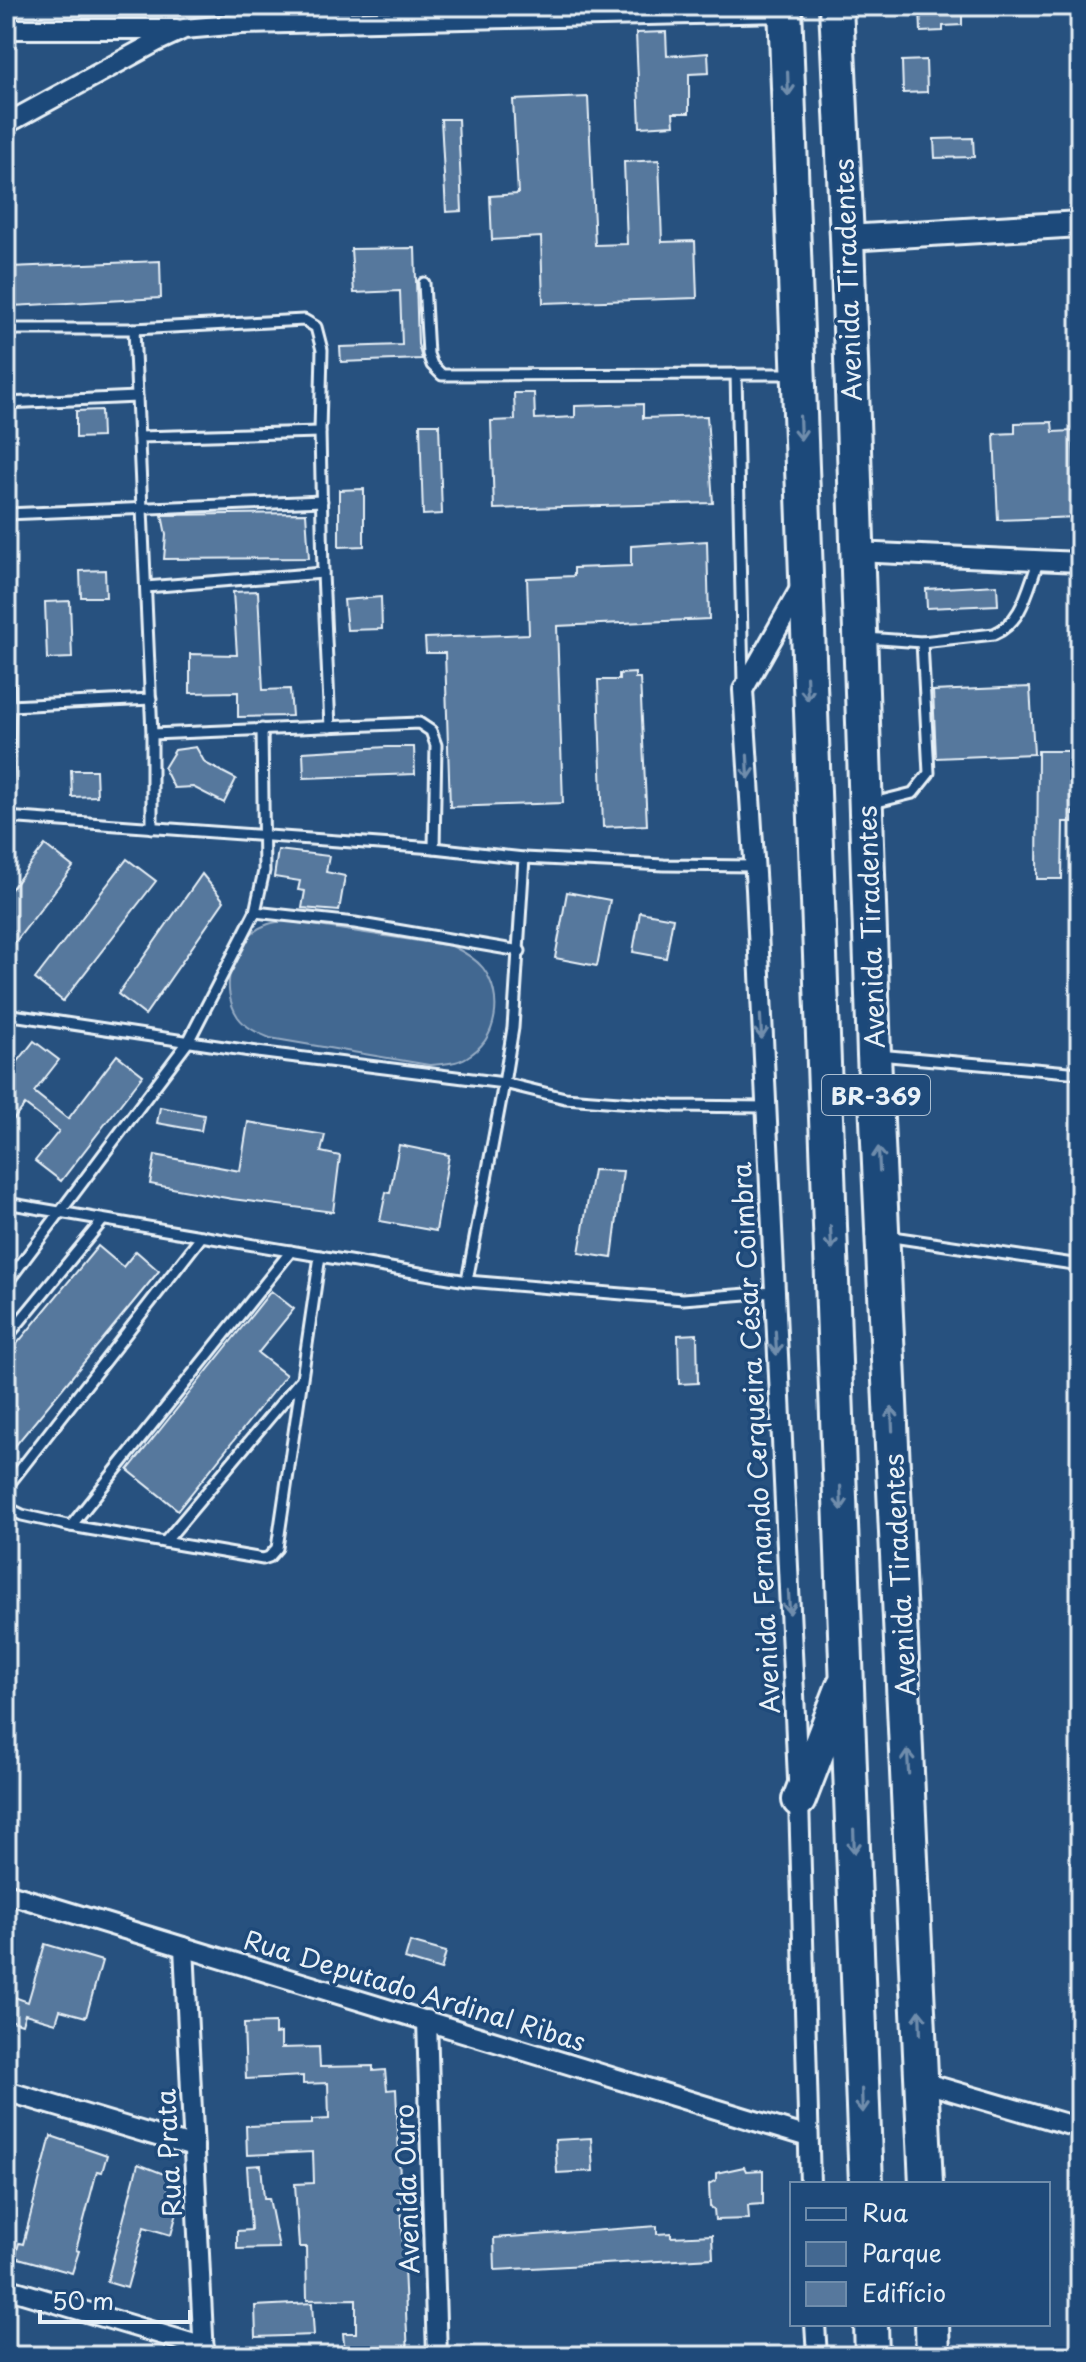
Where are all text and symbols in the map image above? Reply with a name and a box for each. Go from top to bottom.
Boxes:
one-way arrow [780,70,795,97]
street label: Avenida Tiradentes [823,158,871,402]
one-way arrow [792,414,807,441]
one-way arrow [800,674,815,701]
one-way arrow [741,753,756,780]
street label: Avenida Tiradentes [846,805,894,1049]
one-way arrow [754,1013,769,1040]
road number: BR-369 [822,1075,930,1115]
one-way arrow [871,1146,886,1173]
street label: Avenida Fernando Cerqueira César Coimbra [721,1161,789,1715]
one-way arrow [823,1224,838,1251]
one-way arrow [769,1329,784,1356]
one-way arrow [884,1406,899,1433]
street label: Avenida Tiradentes [873,1453,925,1697]
one-way arrow [834,1484,849,1511]
one-way arrow [782,1588,797,1615]
one-way arrow [900,1749,915,1776]
one-way arrow [846,1827,861,1854]
street label: Rua Deputado Ardinal Ribas [239,1919,591,2061]
one-way arrow [912,2009,927,2036]
street label: Rua Prata [145,2087,191,2218]
one-way arrow [855,2087,870,2114]
street label: Avenida Ouro [384,2103,428,2275]
legend [790,2182,1050,2326]
text: Rua [862,2194,908,2230]
text: Parque [862,2234,942,2270]
scale bar [40,2274,190,2324]
text: Edifício [862,2274,946,2310]
text: 50 m [52,2282,114,2318]

